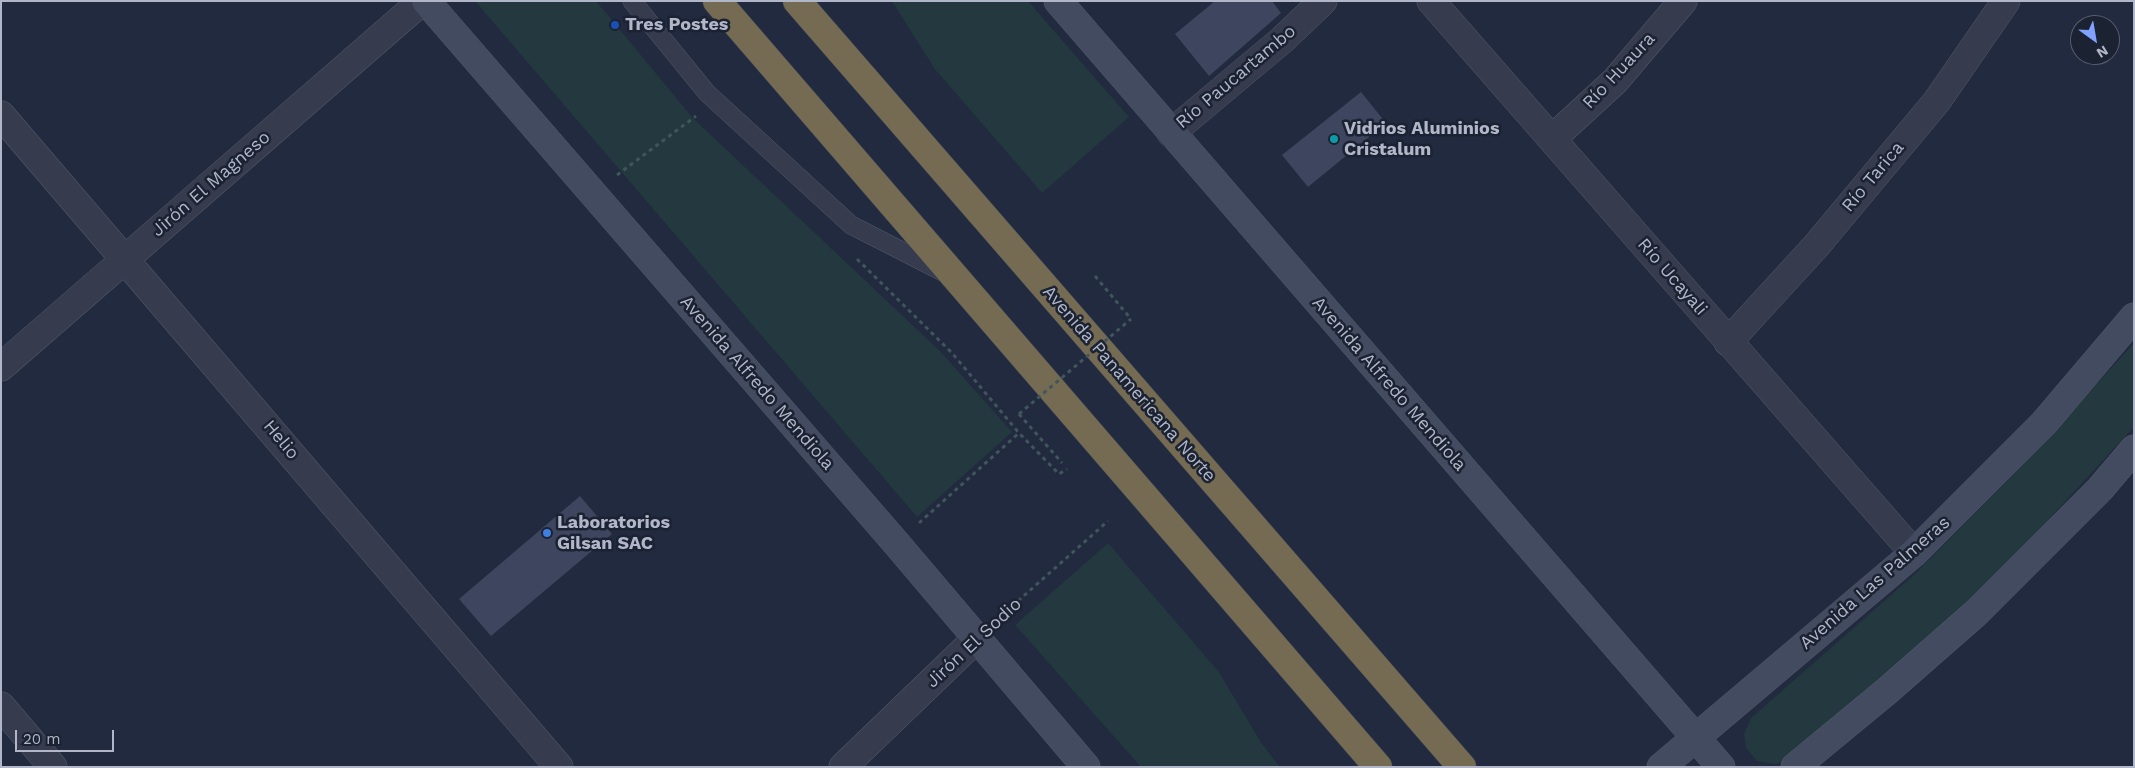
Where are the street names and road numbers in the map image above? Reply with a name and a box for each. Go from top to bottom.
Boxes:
street label: Río Paucartambo [1172,21,1300,133]
street label: Río Huaura [1578,28,1660,114]
street label: Jirón El Magneso [147,127,275,241]
street label: Río Tarica [1837,137,1909,217]
street label: Río Ucayali [1633,234,1711,320]
street label: Avenida Panamericana Norte [1038,281,1220,487]
street label: Avenida Alfredo Mendiola [675,291,839,475]
street label: Avenida Alfredo Mendiola [1307,292,1471,476]
street label: Helio [258,416,304,464]
street label: Avenida Las Palmeras [1795,512,1955,654]
street label: Jirón El Sodio [922,593,1026,693]

